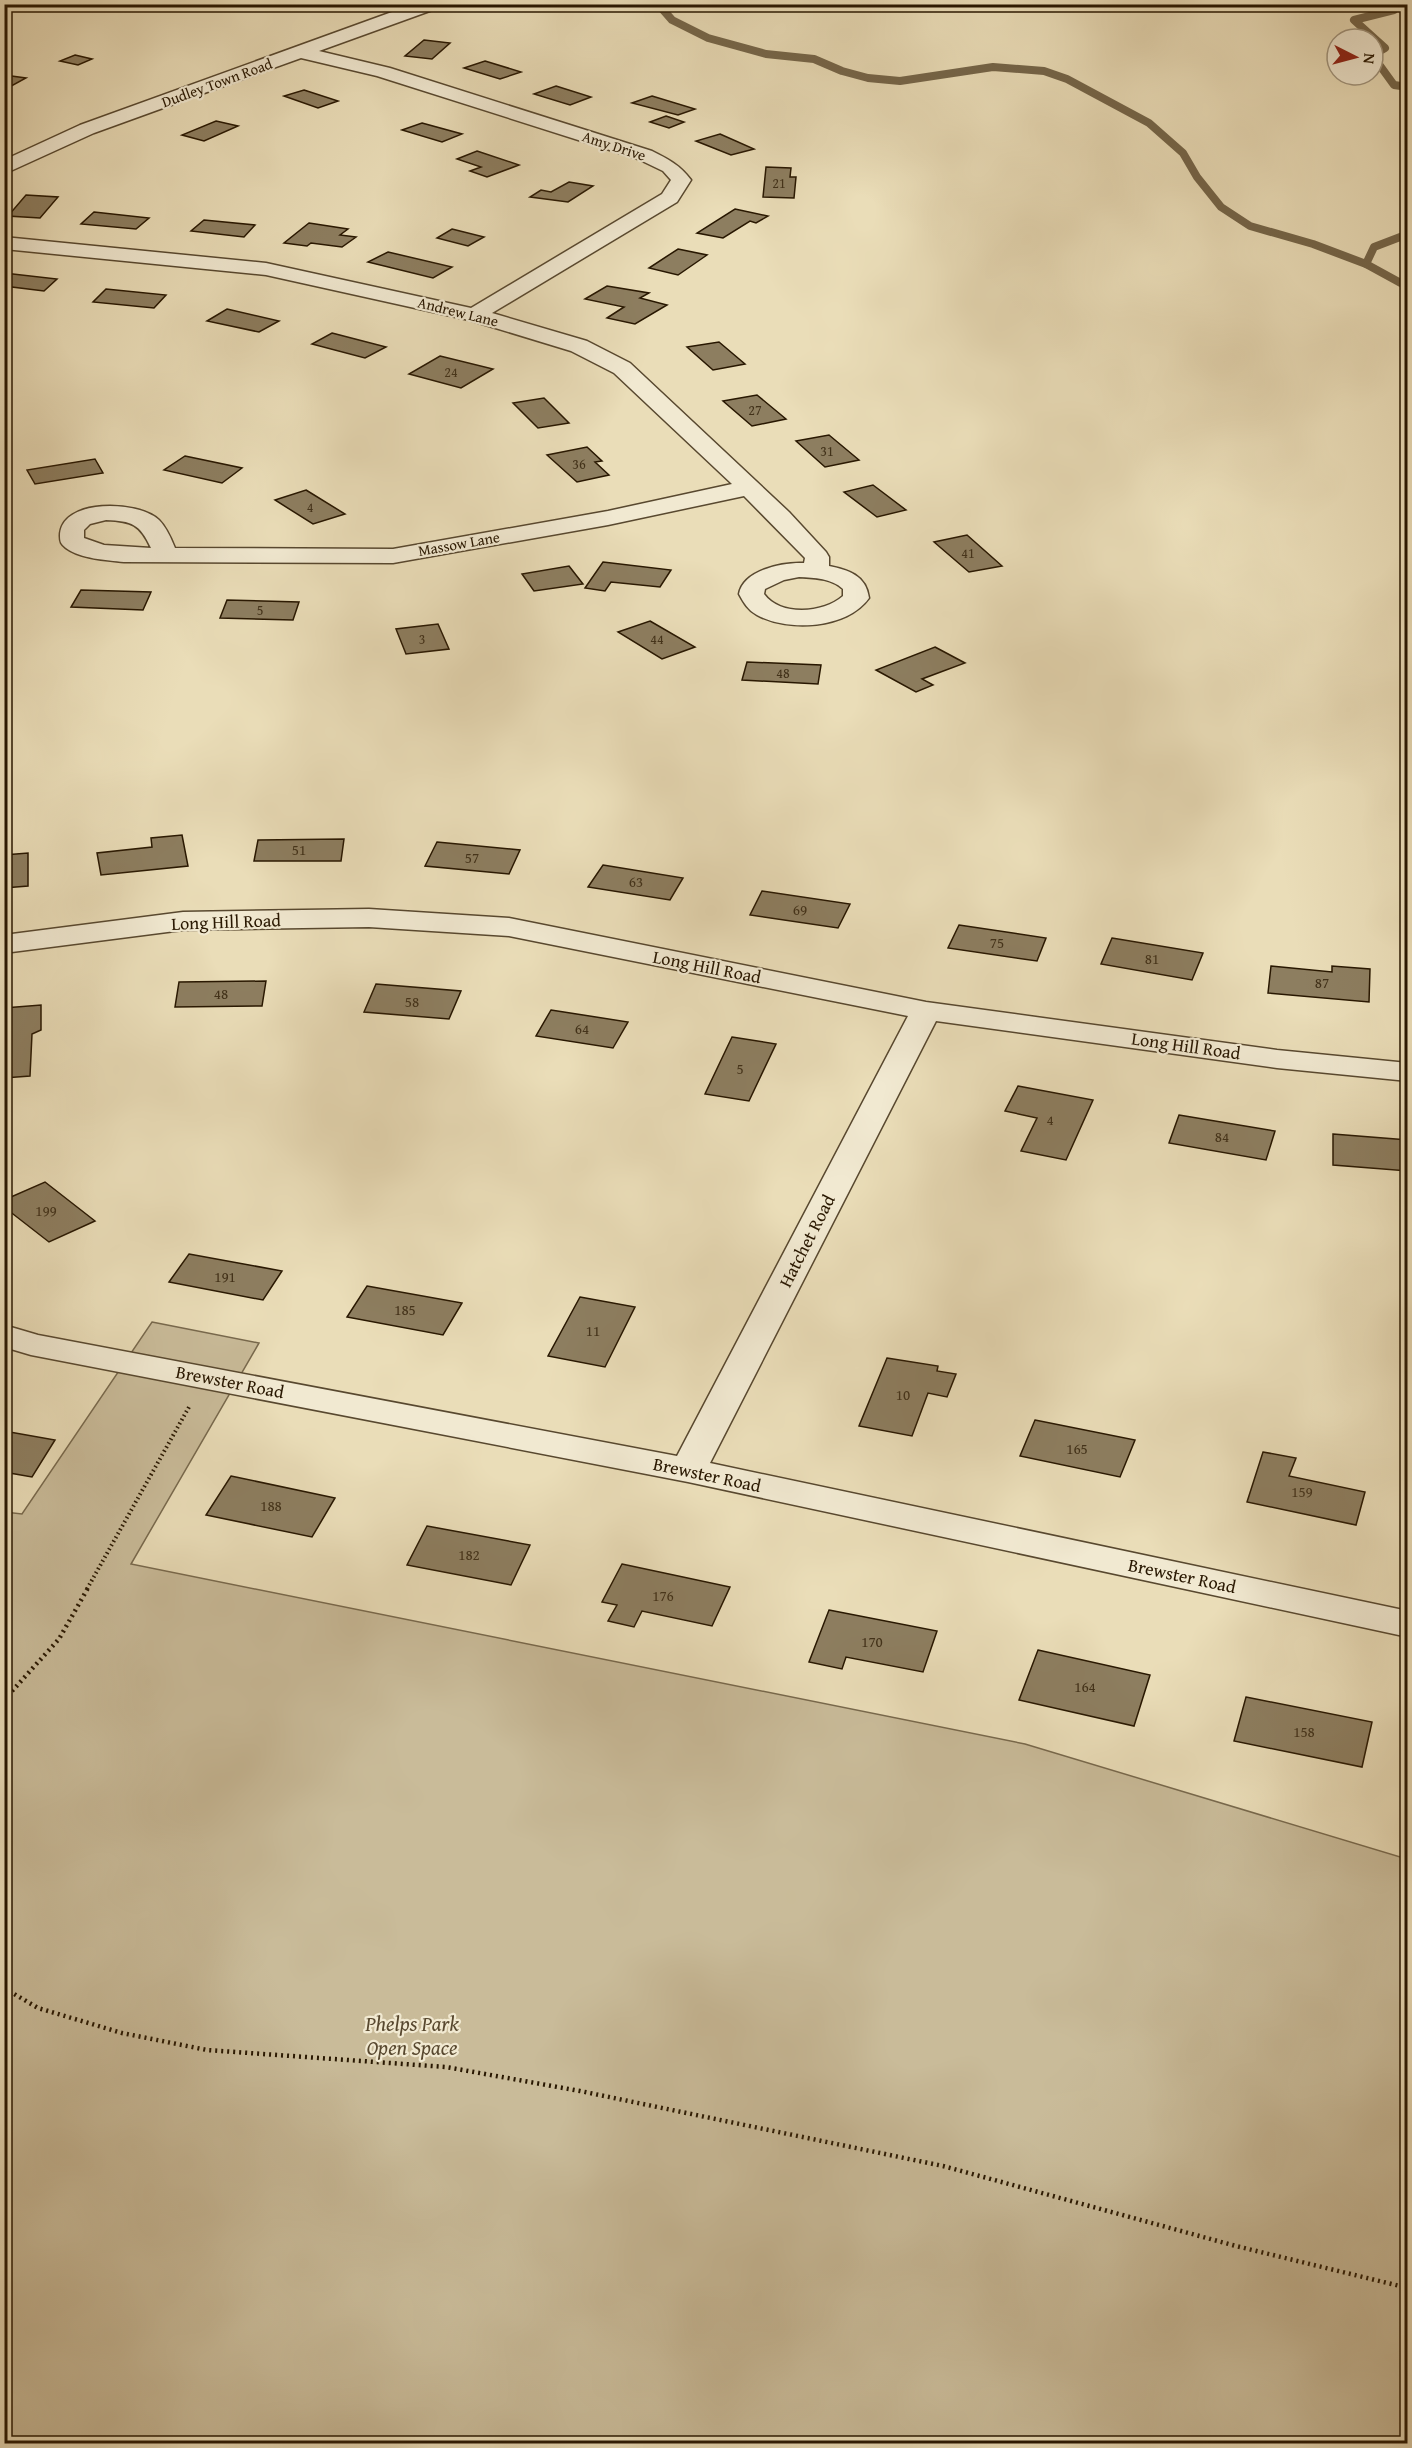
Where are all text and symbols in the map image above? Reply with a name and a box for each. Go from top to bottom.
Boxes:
north arrow [1325,27,1385,87]
text: N [1357,52,1382,65]
street label: Dudley Town Road [159,53,275,112]
street label: Amy Drive [580,125,649,166]
house number: 21 [772,173,786,193]
street label: Andrew Lane [416,291,501,332]
house number: 24 [444,362,458,382]
house number: 27 [748,400,762,420]
house number: 31 [820,441,834,461]
house number: 36 [572,454,586,474]
house number: 4 [307,497,314,517]
street label: Massow Lane [416,526,501,561]
house number: 41 [961,543,975,563]
house number: 5 [257,600,263,620]
house number: 3 [419,629,425,649]
house number: 44 [650,629,664,649]
house number: 48 [776,663,790,683]
house number: 51 [292,839,306,860]
house number: 57 [465,847,479,868]
house number: 63 [629,871,643,892]
house number: 69 [793,899,807,920]
street label: Long Hill Road [171,906,282,937]
house number: 75 [990,932,1004,953]
street label: Long Hill Road [651,943,764,990]
house number: 81 [1145,948,1159,969]
house number: 87 [1315,972,1329,993]
house number: 48 [214,983,228,1004]
house number: 58 [405,991,419,1012]
house number: 64 [575,1018,589,1039]
street label: Long Hill Road [1130,1025,1243,1067]
house number: 5 [736,1058,744,1079]
house number: 4 [1046,1109,1054,1130]
house number: 84 [1215,1126,1229,1147]
street label: Hatchet Road [772,1189,842,1292]
house number: 199 [35,1200,57,1221]
house number: 191 [214,1266,236,1287]
house number: 185 [394,1299,416,1320]
house number: 11 [586,1320,600,1341]
street label: Brewster Road [174,1358,287,1405]
house number: 10 [896,1384,910,1405]
house number: 165 [1066,1438,1088,1459]
street label: Brewster Road [651,1450,764,1499]
house number: 159 [1291,1481,1313,1502]
house number: 188 [260,1495,282,1516]
house number: 182 [458,1544,480,1565]
street label: Brewster Road [1126,1551,1239,1600]
house number: 176 [652,1585,674,1606]
house number: 170 [861,1631,883,1652]
house number: 164 [1074,1676,1096,1697]
house number: 158 [1293,1721,1315,1742]
park label: Phelps Park Open Space [364,2008,459,2063]

